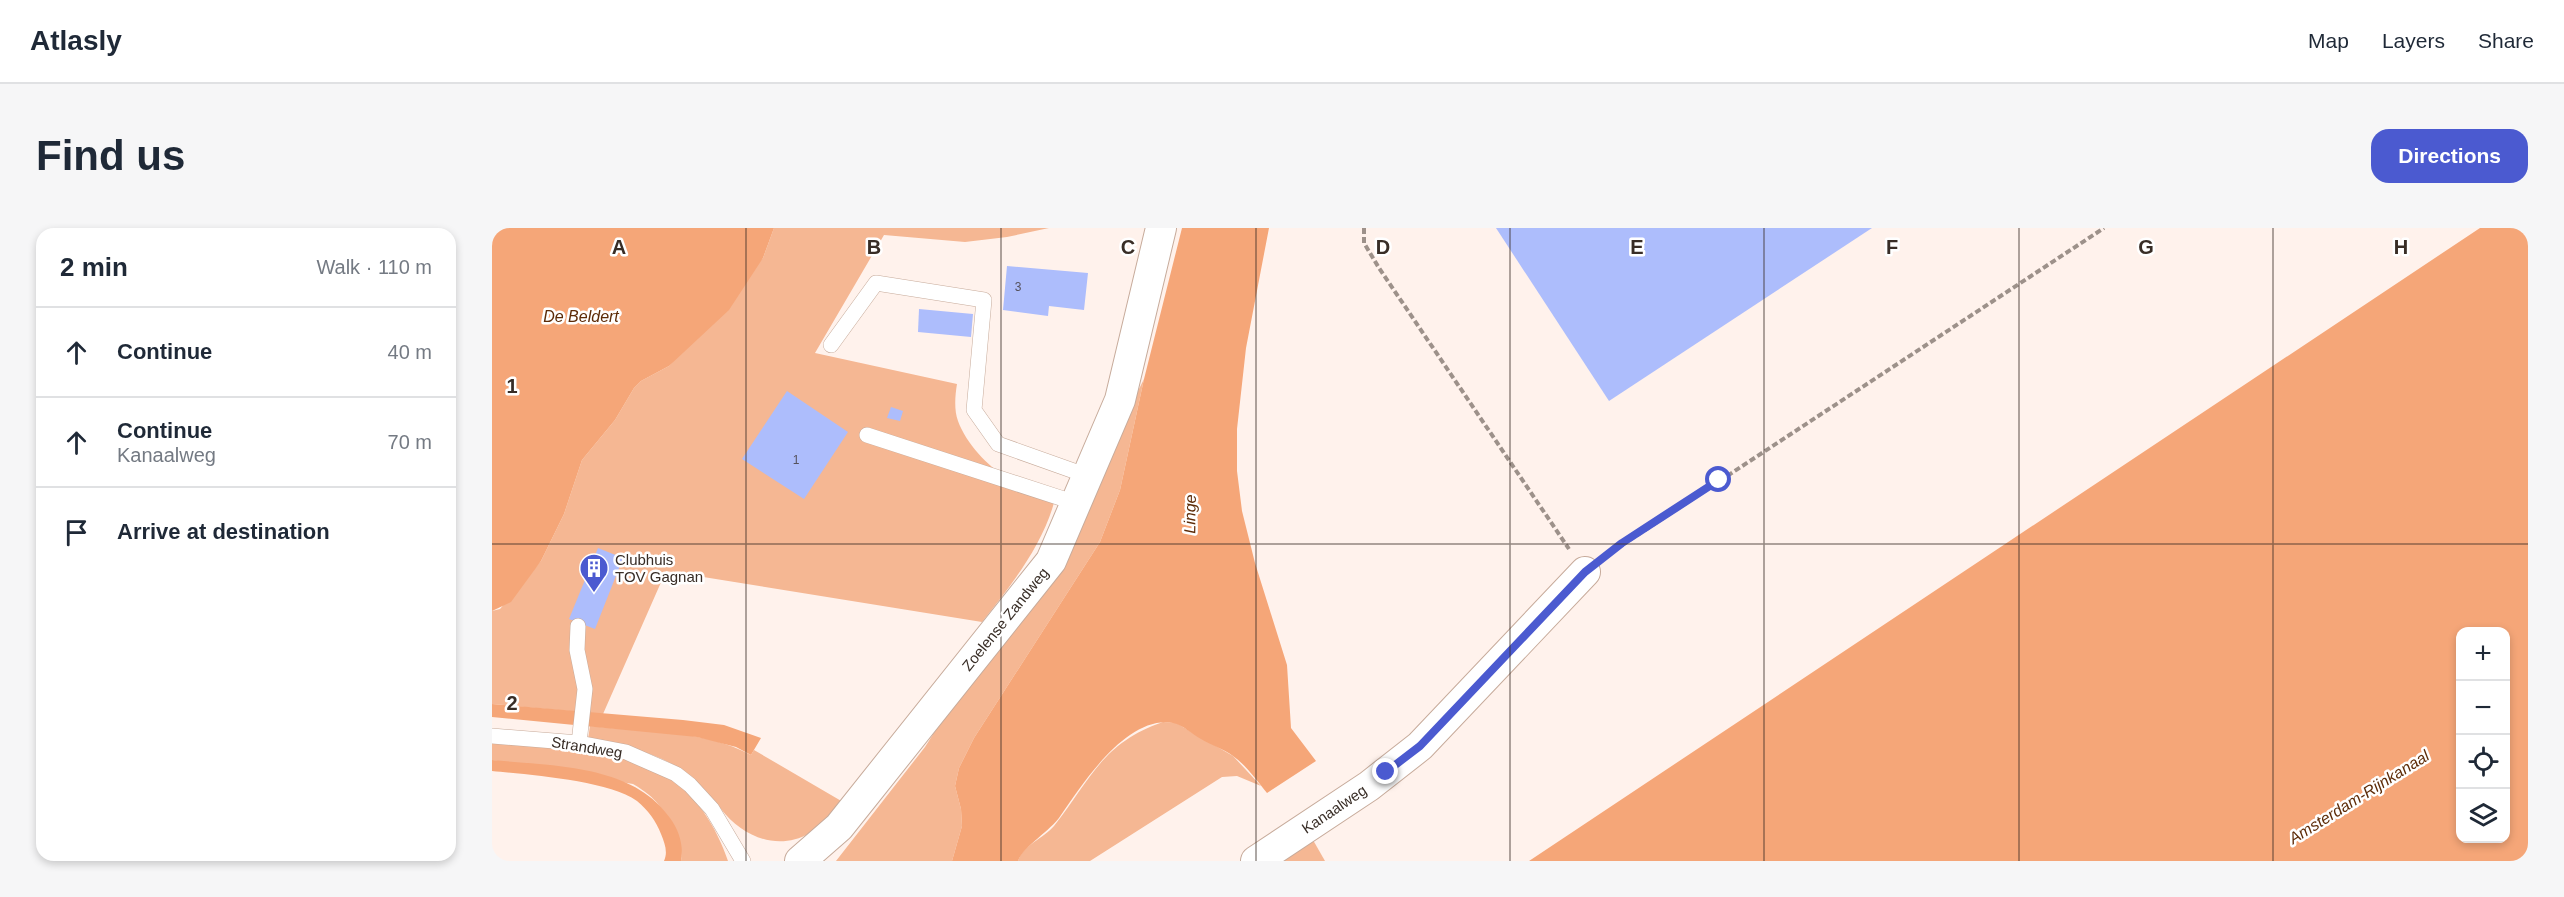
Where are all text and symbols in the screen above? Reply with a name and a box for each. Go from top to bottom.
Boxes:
text: Atlasly [30,25,122,56]
text: Map [2308,29,2349,52]
text: Layers [2382,29,2445,52]
text: Share [2478,29,2534,52]
button: Directions [2371,129,2528,183]
text: Find us [36,132,185,179]
text: A [612,236,626,258]
text: B [867,236,881,258]
text: C [1121,236,1135,258]
text: D [1376,236,1390,258]
text: E [1630,236,1644,258]
text: F [1886,236,1898,258]
text: G [2138,236,2154,258]
text: H [2394,236,2408,258]
text: 2 min [60,252,128,282]
text: Walk · 110 m [316,256,432,278]
house number: 3 [1015,280,1022,294]
water label: De Beldert [543,308,619,325]
icon: ahead [60,336,93,369]
text: Continue [117,339,212,364]
text: 40 m [388,341,432,363]
text: 1 [506,375,518,397]
text: Continue [117,418,212,443]
icon: ahead [60,426,93,459]
text: 70 m [388,431,432,453]
text: Kanaalweg [117,444,216,466]
house number: 1 [793,453,800,467]
route start [1705,466,1731,492]
water label: Linge [1181,494,1199,534]
icon: arrive [60,516,93,549]
text: Arrive at destination [117,519,330,544]
place label: Clubhuis TOV Gagnan [615,551,703,585]
building icon: Clubhuis TOV Gagnan [578,552,610,594]
street label: Zoelense Zandweg [958,564,1052,674]
map controls [2456,627,2510,843]
button: + [2456,627,2510,681]
button: − [2456,681,2510,735]
text: 2 [506,692,518,714]
street label: Strandweg [550,733,624,761]
button: locate [2456,735,2510,789]
water label: Amsterdam-Rijnkanaal [2285,747,2433,848]
route end [1372,758,1398,784]
street label: Kanaalweg [1298,781,1370,837]
button: layers [2456,789,2510,843]

